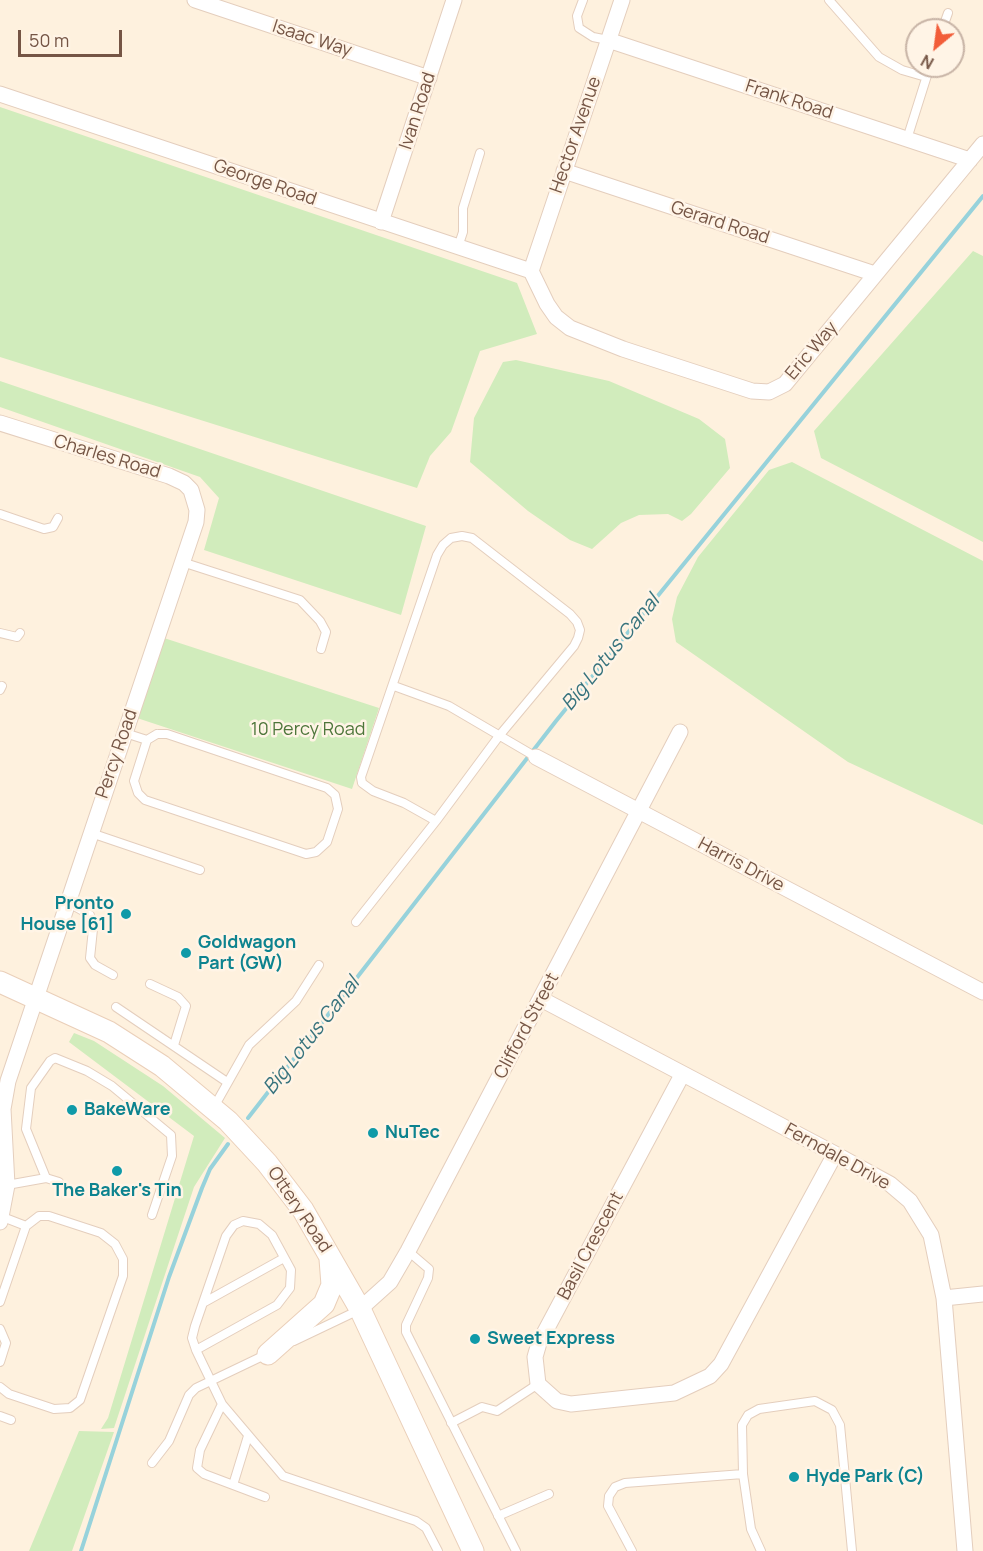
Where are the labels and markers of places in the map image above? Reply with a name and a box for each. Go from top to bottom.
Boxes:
place label: Pronto House [61] [20,893,114,936]
marker: Pronto House [61] [119,907,133,921]
place label: Goldwagon Part (GW) [198,932,296,974]
marker: Goldwagon Part (GW) [179,946,193,960]
place label: BakeWare [84,1099,170,1121]
marker: BakeWare [65,1103,79,1117]
place label: NuTec [385,1122,440,1144]
marker: NuTec [366,1126,380,1140]
marker: The Baker's Tin [110,1164,124,1178]
place label: The Baker's Tin [52,1180,182,1202]
place label: Sweet Express [487,1328,615,1350]
marker: Sweet Express [468,1332,482,1346]
place label: Hyde Park (C) [806,1466,925,1488]
marker: Hyde Park (C) [787,1470,801,1484]

